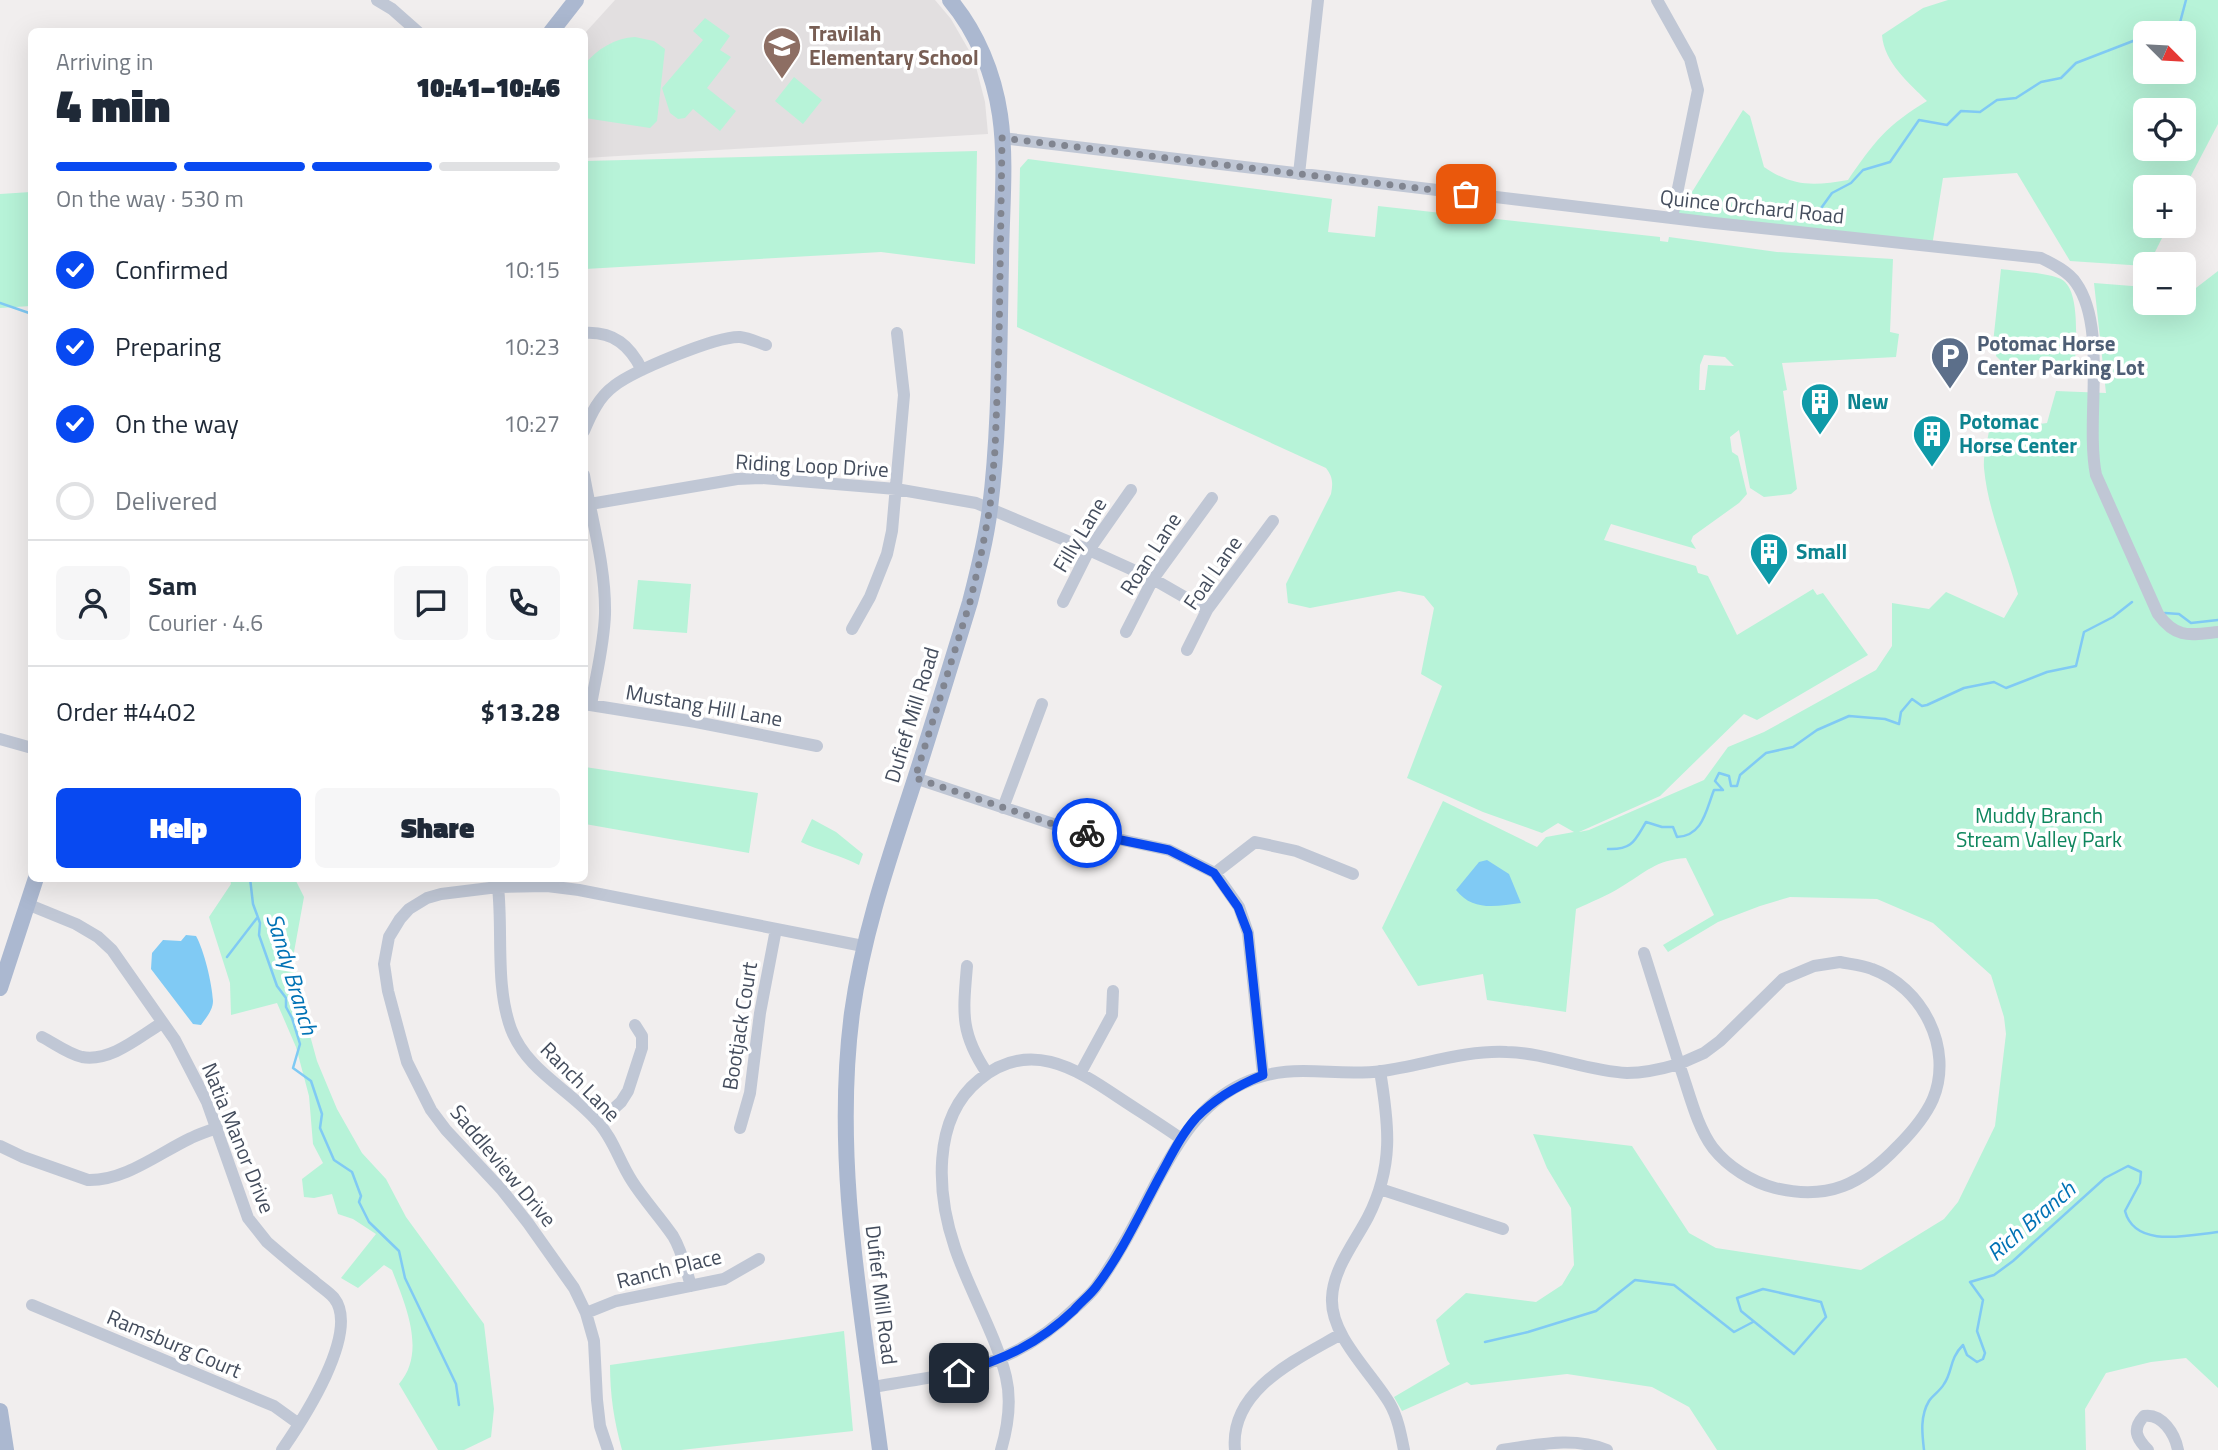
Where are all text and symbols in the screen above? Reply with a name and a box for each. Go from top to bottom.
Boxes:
place label: Travilah Elementary School [809,17,979,73]
north arrow [2133,21,2196,84]
map controls [2133,21,2196,315]
school or university icon: Travilah Elementary School [761,25,803,80]
text: Arriving in [56,44,153,79]
text: 10:41–10:46 [416,68,560,107]
text: 4 min [56,70,170,140]
button: locate [2133,98,2196,161]
pin [1436,164,1496,224]
icon: bag [1447,175,1485,213]
button: + [2133,175,2196,238]
street label: Quince Orchard Road [1658,180,1846,232]
text: On the way · 530 m [56,181,244,216]
text: Confirmed [115,250,229,289]
icon: check [56,251,94,289]
text: 10:15 [503,252,560,287]
button: − [2133,252,2196,315]
text: Preparing [115,327,221,366]
place label: Potomac Horse Center Parking Lot [1977,327,2145,383]
icon: check [56,328,94,366]
text: 10:23 [503,329,560,364]
parking icon: Potomac Horse Center Parking Lot [1929,335,1971,390]
building icon: New [1799,381,1841,436]
place label: New [1847,385,1888,417]
text: On the way [115,404,239,443]
icon: check [56,405,94,443]
place label: Potomac Horse Center [1959,405,2077,461]
text: 10:27 [503,406,560,441]
building icon: Potomac Horse Center [1911,413,1953,468]
street label: Riding Loop Drive [734,445,890,485]
text: Delivered [115,481,218,520]
street label: Filly Lane [1044,491,1114,578]
street label: Roan Lane [1111,506,1189,601]
street label: Foal Lane [1175,529,1249,616]
building icon: Small [1748,531,1790,586]
place label: Small [1796,535,1847,567]
button: person [56,566,130,640]
text: Sam [148,566,197,605]
button: chat [394,566,468,640]
button: phone [486,566,560,640]
text: Courier · 4.6 [148,605,263,640]
street label: Dufief Mill Road [875,643,947,787]
street label: Mustang Hill Lane [623,675,785,735]
text: Order #4402 [56,692,196,731]
text: $13.28 [481,692,560,731]
button: Help [56,788,301,868]
button: Share [315,788,560,868]
courier [1052,798,1122,868]
park label: Muddy Branch Stream Valley Park [1956,799,2122,855]
icon: bike [1068,814,1106,852]
water label: Sandy Branch [257,909,328,1039]
street label: Bootjack Court [713,959,765,1092]
street label: Ranch Lane [533,1034,628,1129]
street label: Natia Manor Drive [194,1057,284,1218]
street label: Saddleview Drive [443,1097,565,1234]
water label: Rich Branch [1979,1172,2083,1269]
street label: Dufief Mill Road [858,1223,906,1367]
street label: Ranch Place [613,1240,725,1297]
street label: Ramsburg Court [102,1300,247,1386]
pin [929,1343,989,1403]
icon: home [940,1354,978,1392]

